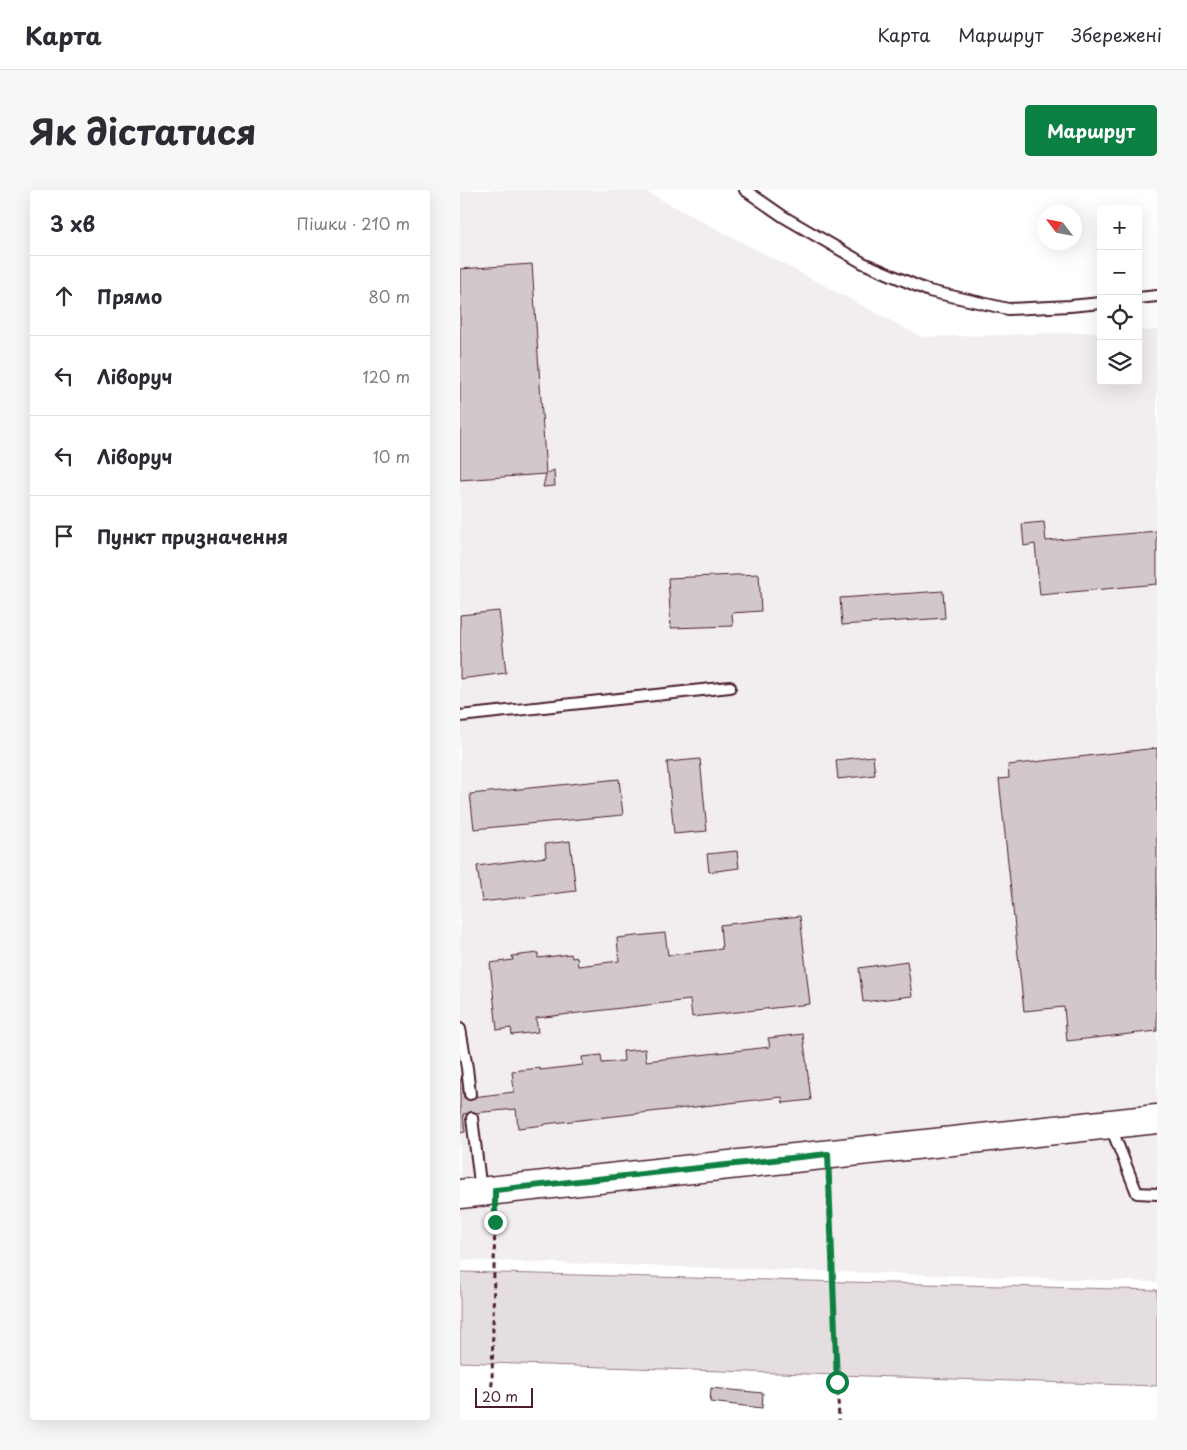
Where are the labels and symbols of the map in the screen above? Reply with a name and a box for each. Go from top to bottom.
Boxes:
north arrow [1037,205,1082,250]
route end [484,1211,507,1234]
route start [826,1371,849,1394]
scale bar [475,1385,532,1408]

